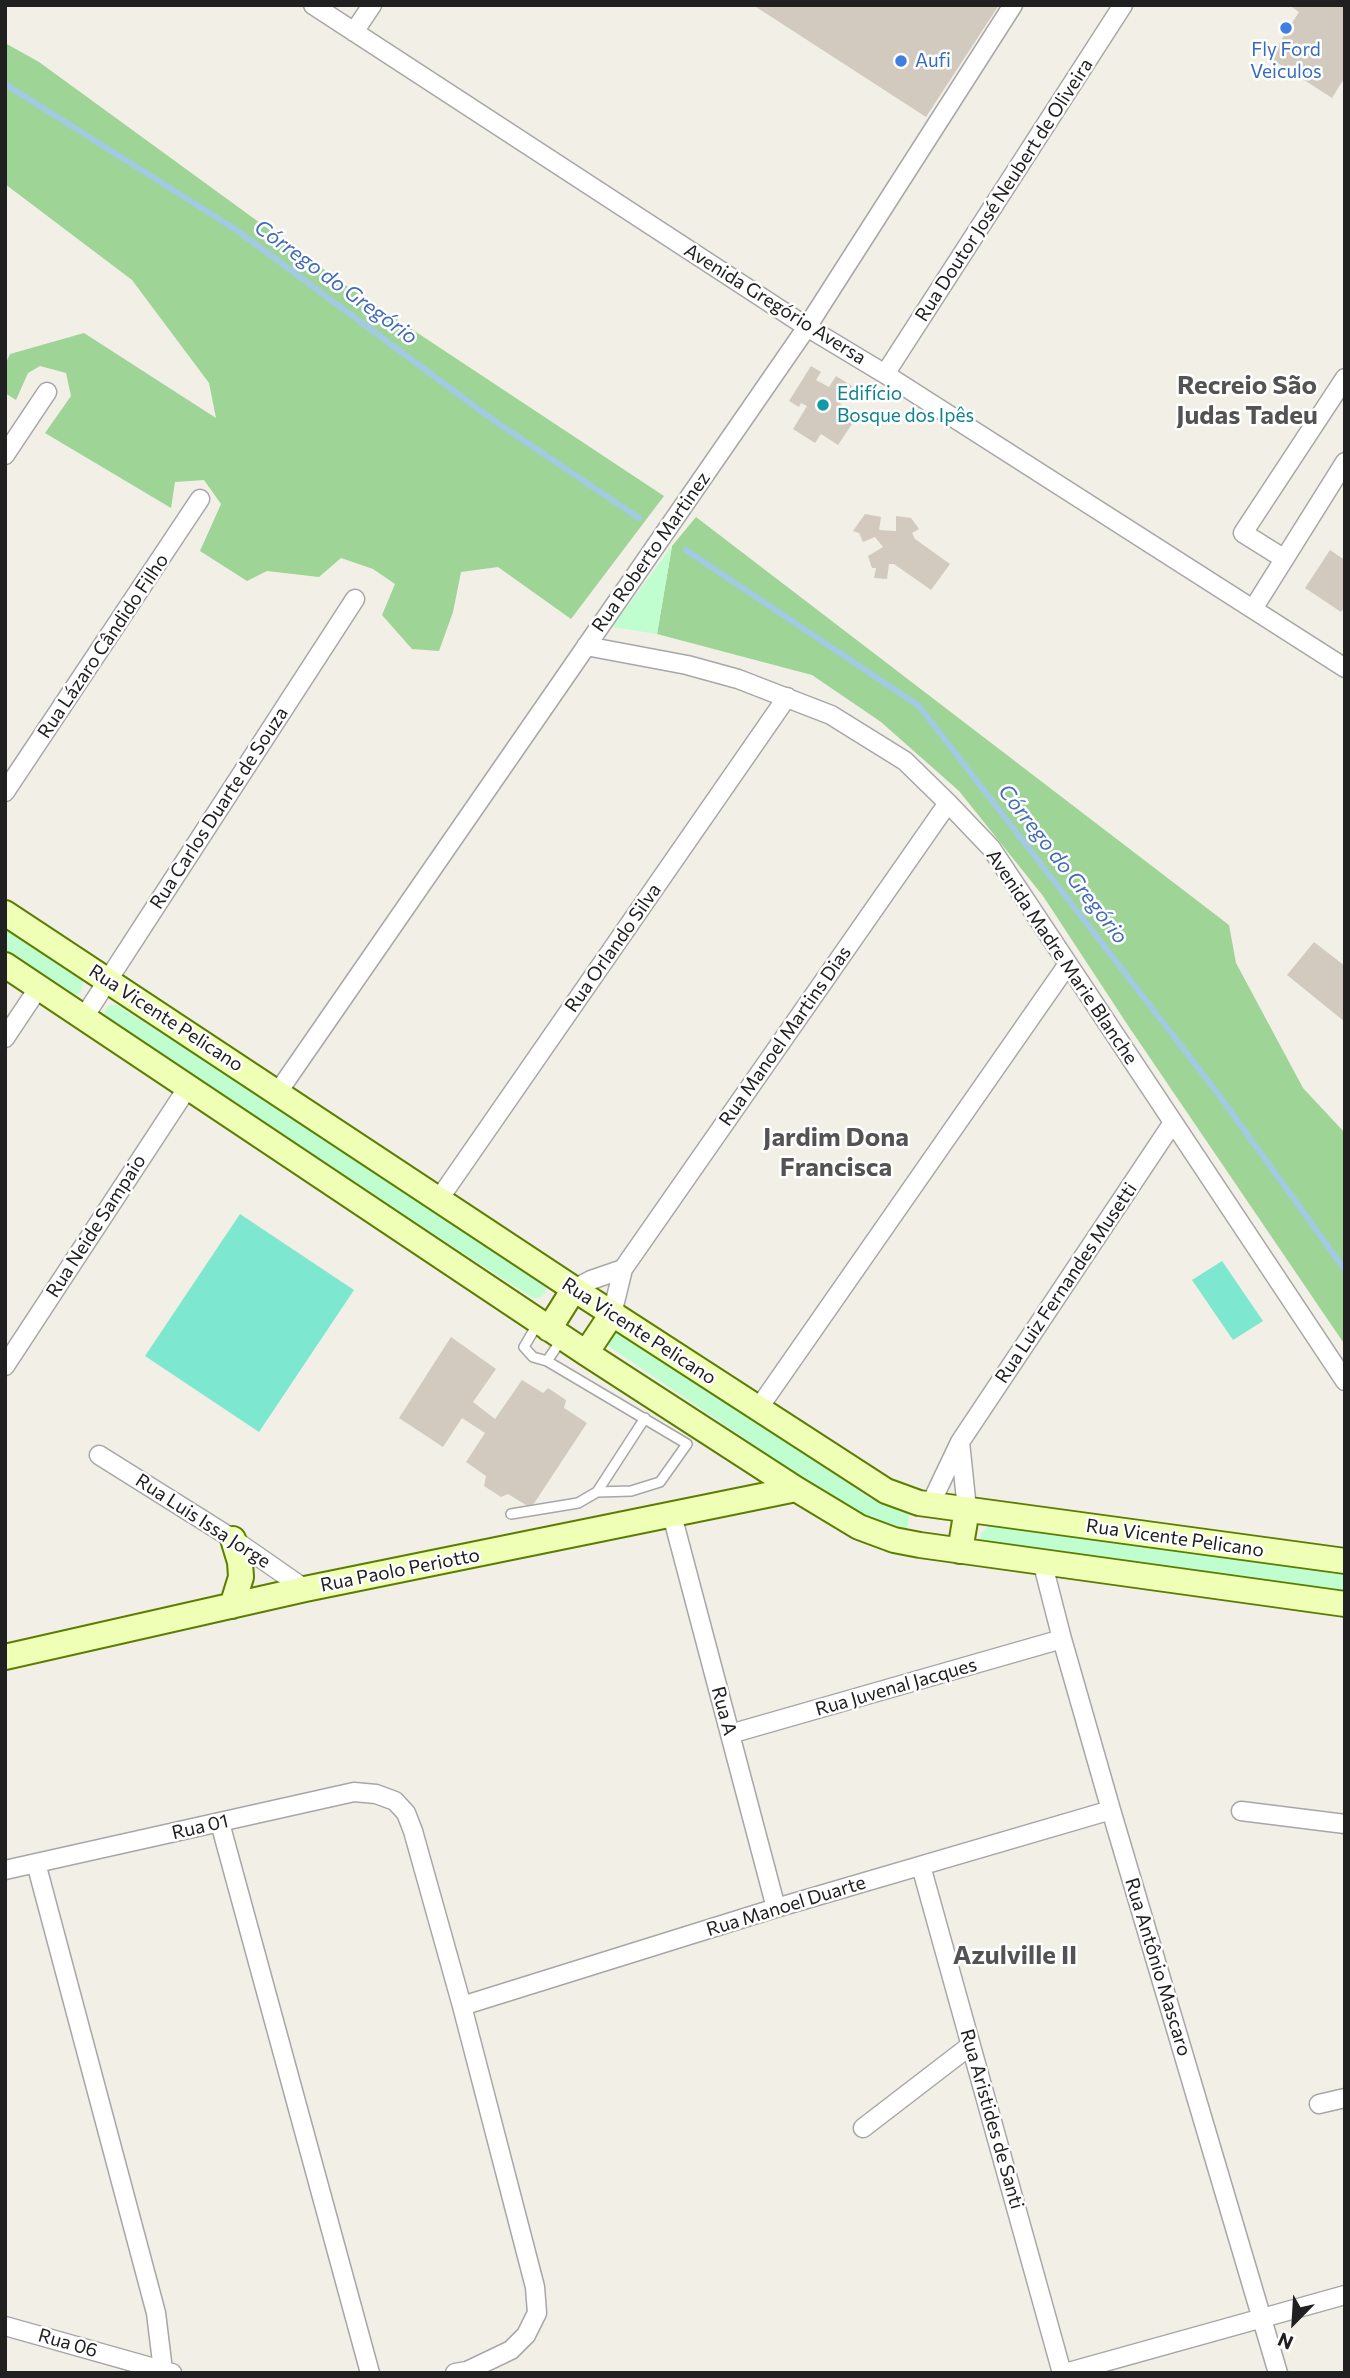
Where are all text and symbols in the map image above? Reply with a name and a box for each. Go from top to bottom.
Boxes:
marker: Fly Ford Veiculos [1278,20,1294,36]
place label: Fly Ford Veiculos [1250,39,1322,83]
place label: Aufi [915,50,951,72]
marker: Aufi [893,53,909,69]
street label: Rua Doutor José Neubert de Oliveira [910,54,1098,326]
water label: Córrego do Gregório [250,214,422,350]
street label: Avenida Gregório Aversa [680,239,870,369]
district label: Recreio São Judas Tadeu [1176,369,1318,430]
place label: Edifício Bosque dos Ipês [837,383,974,427]
marker: Edifício Bosque dos Ipês [815,397,831,413]
street label: Rua Roberto Martinez [587,468,715,636]
street label: Rua Lázaro Cândido Filho [33,549,173,743]
street label: Rua Carlos Duarte de Souza [145,703,293,913]
water label: Córrego do Gregório [993,779,1133,949]
street label: Avenida Madre Marie Blanche [981,845,1143,1069]
street label: Rua Orlando Silva [560,879,666,1017]
street label: Rua Manoel Martins Dias [714,942,856,1130]
street label: Rua Vicente Pelicano [85,960,247,1076]
district label: Jardim Dona Francisca [763,1121,909,1182]
street label: Rua Neide Sampaio [41,1150,151,1302]
street label: Rua Luiz Fernandes Musetti [990,1178,1142,1388]
street label: Rua Vicente Pelicano [558,1273,720,1389]
street label: Rua Luis Issa Jorge [131,1469,275,1573]
street label: Rua Vicente Pelicano [1085,1514,1265,1562]
street label: Rua Paolo Periotto [318,1543,482,1597]
street label: Rua Juvenal Jacques [813,1653,979,1721]
street label: Rua A [707,1684,741,1738]
street label: Rua 01 [170,1809,230,1845]
street label: Rua Manoel Duarte [704,1871,868,1941]
street label: Rua Antônio Mascaro [1120,1875,1196,2059]
district label: Azulville II [953,1939,1077,1971]
street label: Rua Aristides de Santi [955,2026,1029,2212]
north arrow [1259,2287,1329,2357]
street label: Rua 06 [36,2324,100,2362]
text: N [1274,2328,1296,2355]

